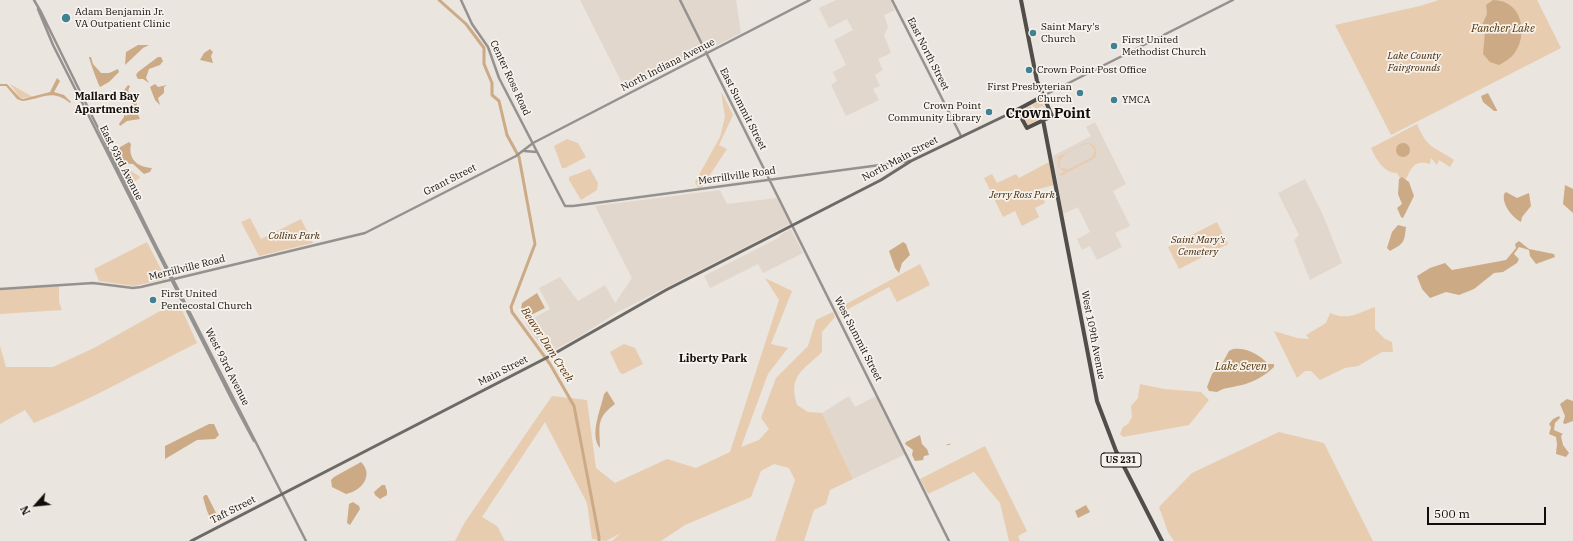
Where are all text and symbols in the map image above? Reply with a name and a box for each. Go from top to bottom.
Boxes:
place label: Adam Benjamin Jr. VA Outpatient Clinic [75,6,170,30]
marker: Adam Benjamin Jr. VA Outpatient Clinic [60,12,72,24]
street label: East North Street [904,15,952,93]
place label: Saint Mary's Church [1041,21,1099,44]
water label: Fancher Lake [1471,22,1535,36]
marker: Saint Mary's Church [1028,28,1038,38]
place label: First United Methodist Church [1122,34,1206,58]
street label: North Indiana Avenue [619,36,717,94]
street label: Center Ross Road [487,38,533,118]
marker: First United Methodist Church [1109,41,1119,51]
park label: Lake County Fairgrounds [1388,50,1440,74]
place label: Crown Point Post Office [1037,64,1147,76]
marker: Crown Point Post Office [1024,65,1034,75]
street label: East Summit Street [717,66,769,152]
place label: First Presbyterian Church [987,81,1072,104]
marker: First Presbyterian Church [1075,88,1085,98]
district label: Mallard Bay Apartments [75,90,139,116]
place label: YMCA [1122,94,1150,106]
marker: YMCA [1109,95,1119,105]
place label: Crown Point Community Library [888,100,981,124]
district label: Crown Point [1005,106,1091,122]
marker: Crown Point Community Library [984,107,994,117]
street label: East 93rd Avenue [97,124,145,202]
street label: North Main Street [860,134,940,184]
street label: Grant Street [422,162,478,198]
street label: Merrillville Road [697,165,777,187]
park label: Jerry Ross Park [989,189,1055,201]
park label: Collins Park [268,230,320,242]
park label: Saint Mary's Cemetery [1171,234,1225,258]
street label: Merrillville Road [148,253,226,283]
place label: First United Pentecostal Church [161,288,252,312]
street label: West 109th Avenue [1078,289,1108,381]
marker: First United Pentecostal Church [148,295,158,305]
street label: West Summit Street [831,295,885,383]
water label: Beaver Dam Creek [518,305,576,385]
street label: West 93rd Avenue [202,326,252,408]
district label: Liberty Park [679,352,747,366]
street label: Main Street [476,353,530,389]
water label: Lake Seven [1215,360,1267,374]
road number: US 231 [1101,453,1141,467]
north arrow [16,485,56,525]
street label: Taft Street [208,494,258,526]
scale bar [1429,499,1548,525]
text: N [17,503,34,518]
text: 500 m [1434,506,1470,521]

